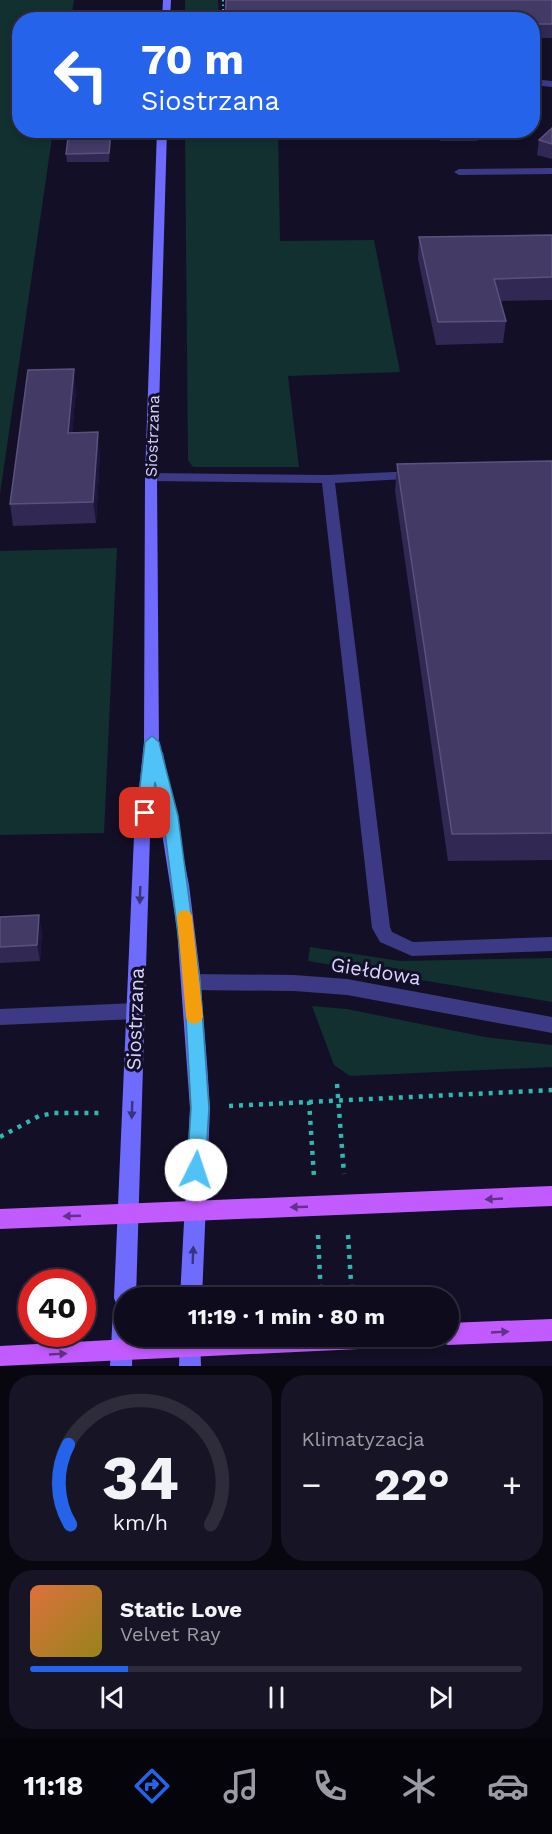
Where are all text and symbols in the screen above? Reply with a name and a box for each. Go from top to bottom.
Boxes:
text: 70 m [141,35,244,84]
icon: left [42,36,120,114]
text: Siostrzana [141,85,280,117]
street label: Siostrzana [142,395,163,477]
pin [119,787,170,838]
icon: arrive [128,796,161,829]
one-way arrow [135,885,145,904]
street label: Giełdowa [329,952,423,990]
street label: Siostrzana [121,967,149,1071]
one-way arrow [127,1101,136,1120]
position arrow [164,1138,228,1202]
one-way arrow [484,1195,503,1204]
one-way arrow [289,1203,308,1212]
one-way arrow [62,1212,81,1221]
one-way arrow [188,1245,197,1264]
speed limit sign: 40 [18,1269,96,1347]
text: 11:19 · 1 min · 80 m [188,1304,385,1329]
one-way arrow [491,1327,510,1337]
one-way arrow [49,1349,68,1358]
text: Klimatyzacja [302,1427,425,1451]
text: 34 [102,1441,179,1514]
text: 22° [374,1458,450,1511]
text: − [302,1465,321,1504]
text: + [502,1465,522,1504]
text: km/h [113,1510,168,1535]
text: Static Love [120,1597,242,1622]
text: Velvet Ray [120,1622,221,1646]
icon: previous [96,1681,129,1714]
icon: pause [260,1681,293,1714]
icon: next [424,1681,457,1714]
icon: directions [131,1765,173,1807]
icon: music [220,1765,262,1807]
icon: phone [309,1765,351,1807]
icon: climate [398,1765,440,1807]
icon: car [487,1765,529,1807]
text: 11:18 [24,1770,84,1802]

